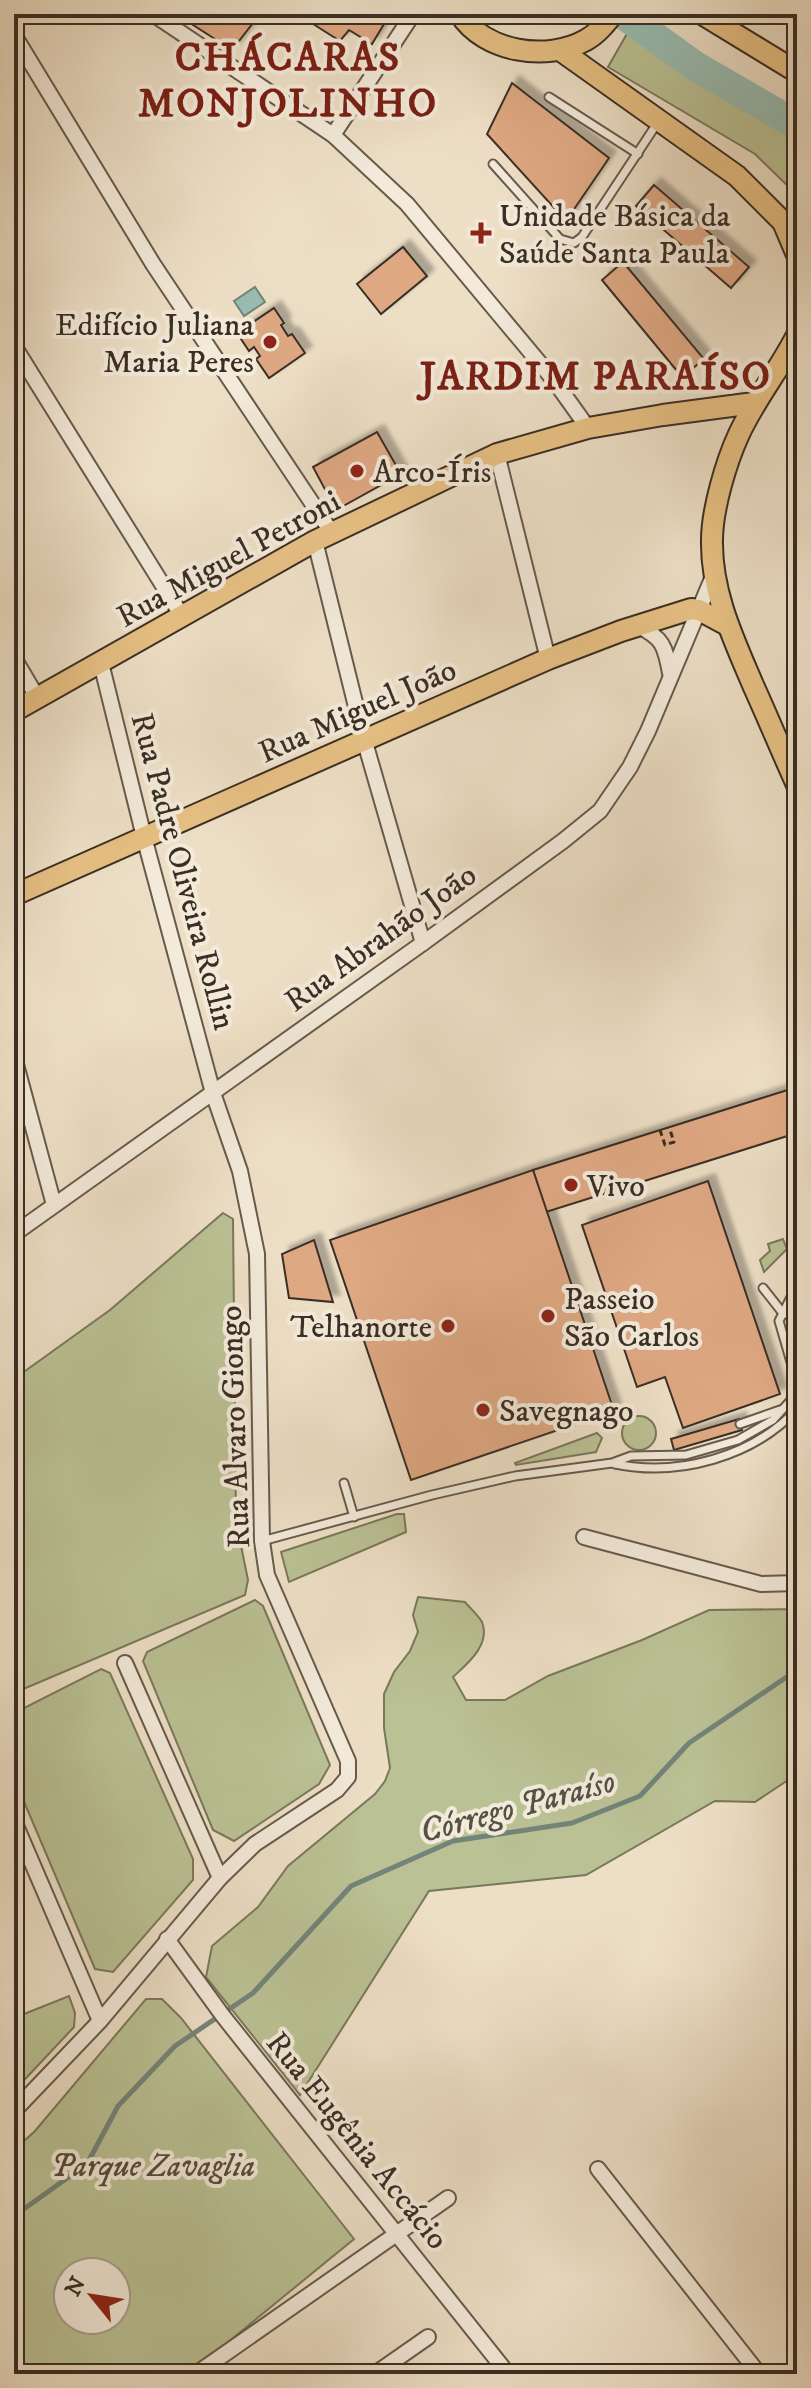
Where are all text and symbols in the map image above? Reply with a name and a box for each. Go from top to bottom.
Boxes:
district label: CHÁCARAS MONJOLINHO [138,32,438,130]
place label: Unidade Básica da Saúde Santa Paula [499,197,731,274]
marker: Unidade Básica da Saúde Santa Paula [470,222,492,244]
place label: Edifício Juliana Maria Peres [55,306,254,383]
marker: Edifício Juliana Maria Peres [261,333,279,351]
district label: JARDIM PARAÍSO [416,351,772,403]
place label: Arco-Íris [373,453,492,493]
marker: Arco-Íris [348,462,366,480]
street label: Rua Miguel Petroni [110,482,348,638]
street label: Rua Miguel João [253,650,463,773]
street label: Rua Padre Oliveira Rollin [121,709,244,1035]
street label: Rua Abrahão João [277,856,485,1022]
place label: Vivo [586,1167,645,1207]
marker: Vivo [562,1176,580,1194]
place label: Passeio São Carlos [564,1280,699,1357]
street label: Rua Alvaro Giongo [212,1305,260,1549]
marker: Passeio São Carlos [539,1307,557,1325]
place label: Telhanorte [290,1308,432,1348]
marker: Telhanorte [439,1317,457,1335]
place label: Savegnago [499,1392,634,1432]
marker: Savegnago [474,1401,492,1419]
water label: Córrego Paraíso [415,1761,620,1853]
street label: Rua Eugênia Accácio [256,2024,457,2258]
park label: Parque Zavaglia [51,2147,255,2187]
north arrow [52,2256,132,2336]
text: N [60,2272,92,2301]

